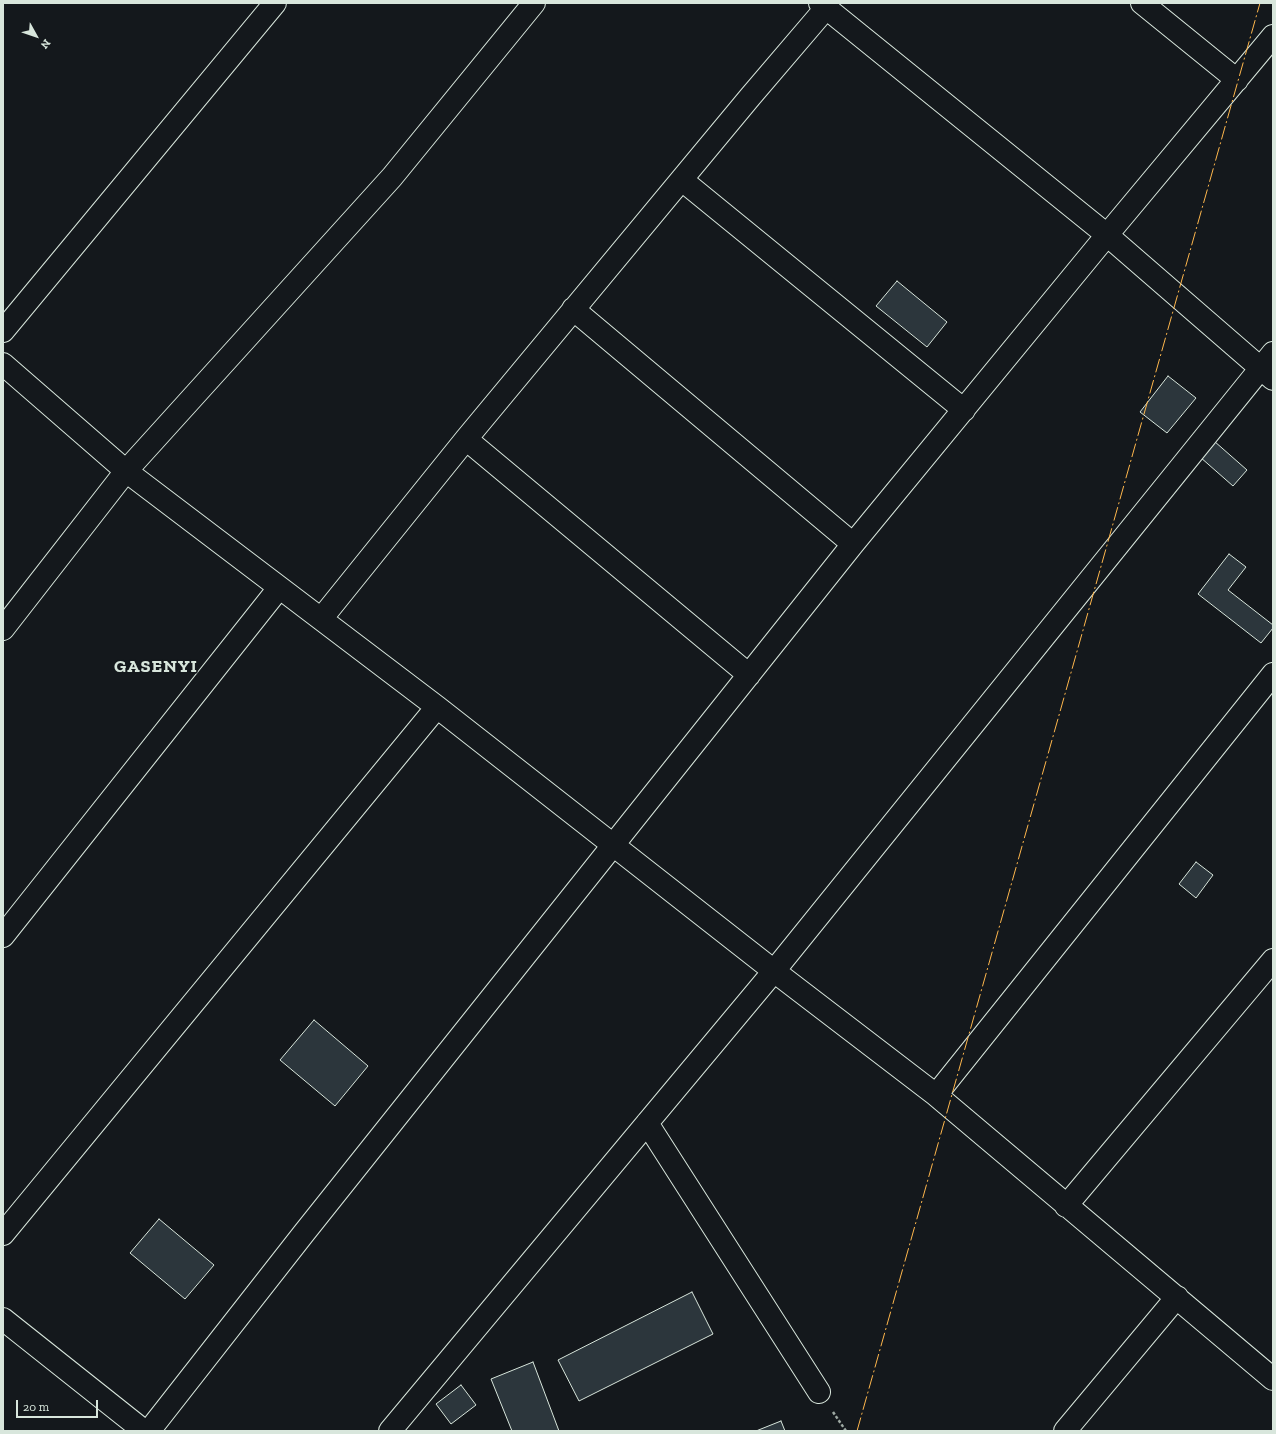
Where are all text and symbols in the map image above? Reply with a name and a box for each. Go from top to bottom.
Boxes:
north arrow [16,16,56,56]
text: N [38,37,53,51]
district label: GASENYI [114,656,198,678]
scale bar [18,1392,100,1418]
text: 20 m [23,1400,49,1414]

